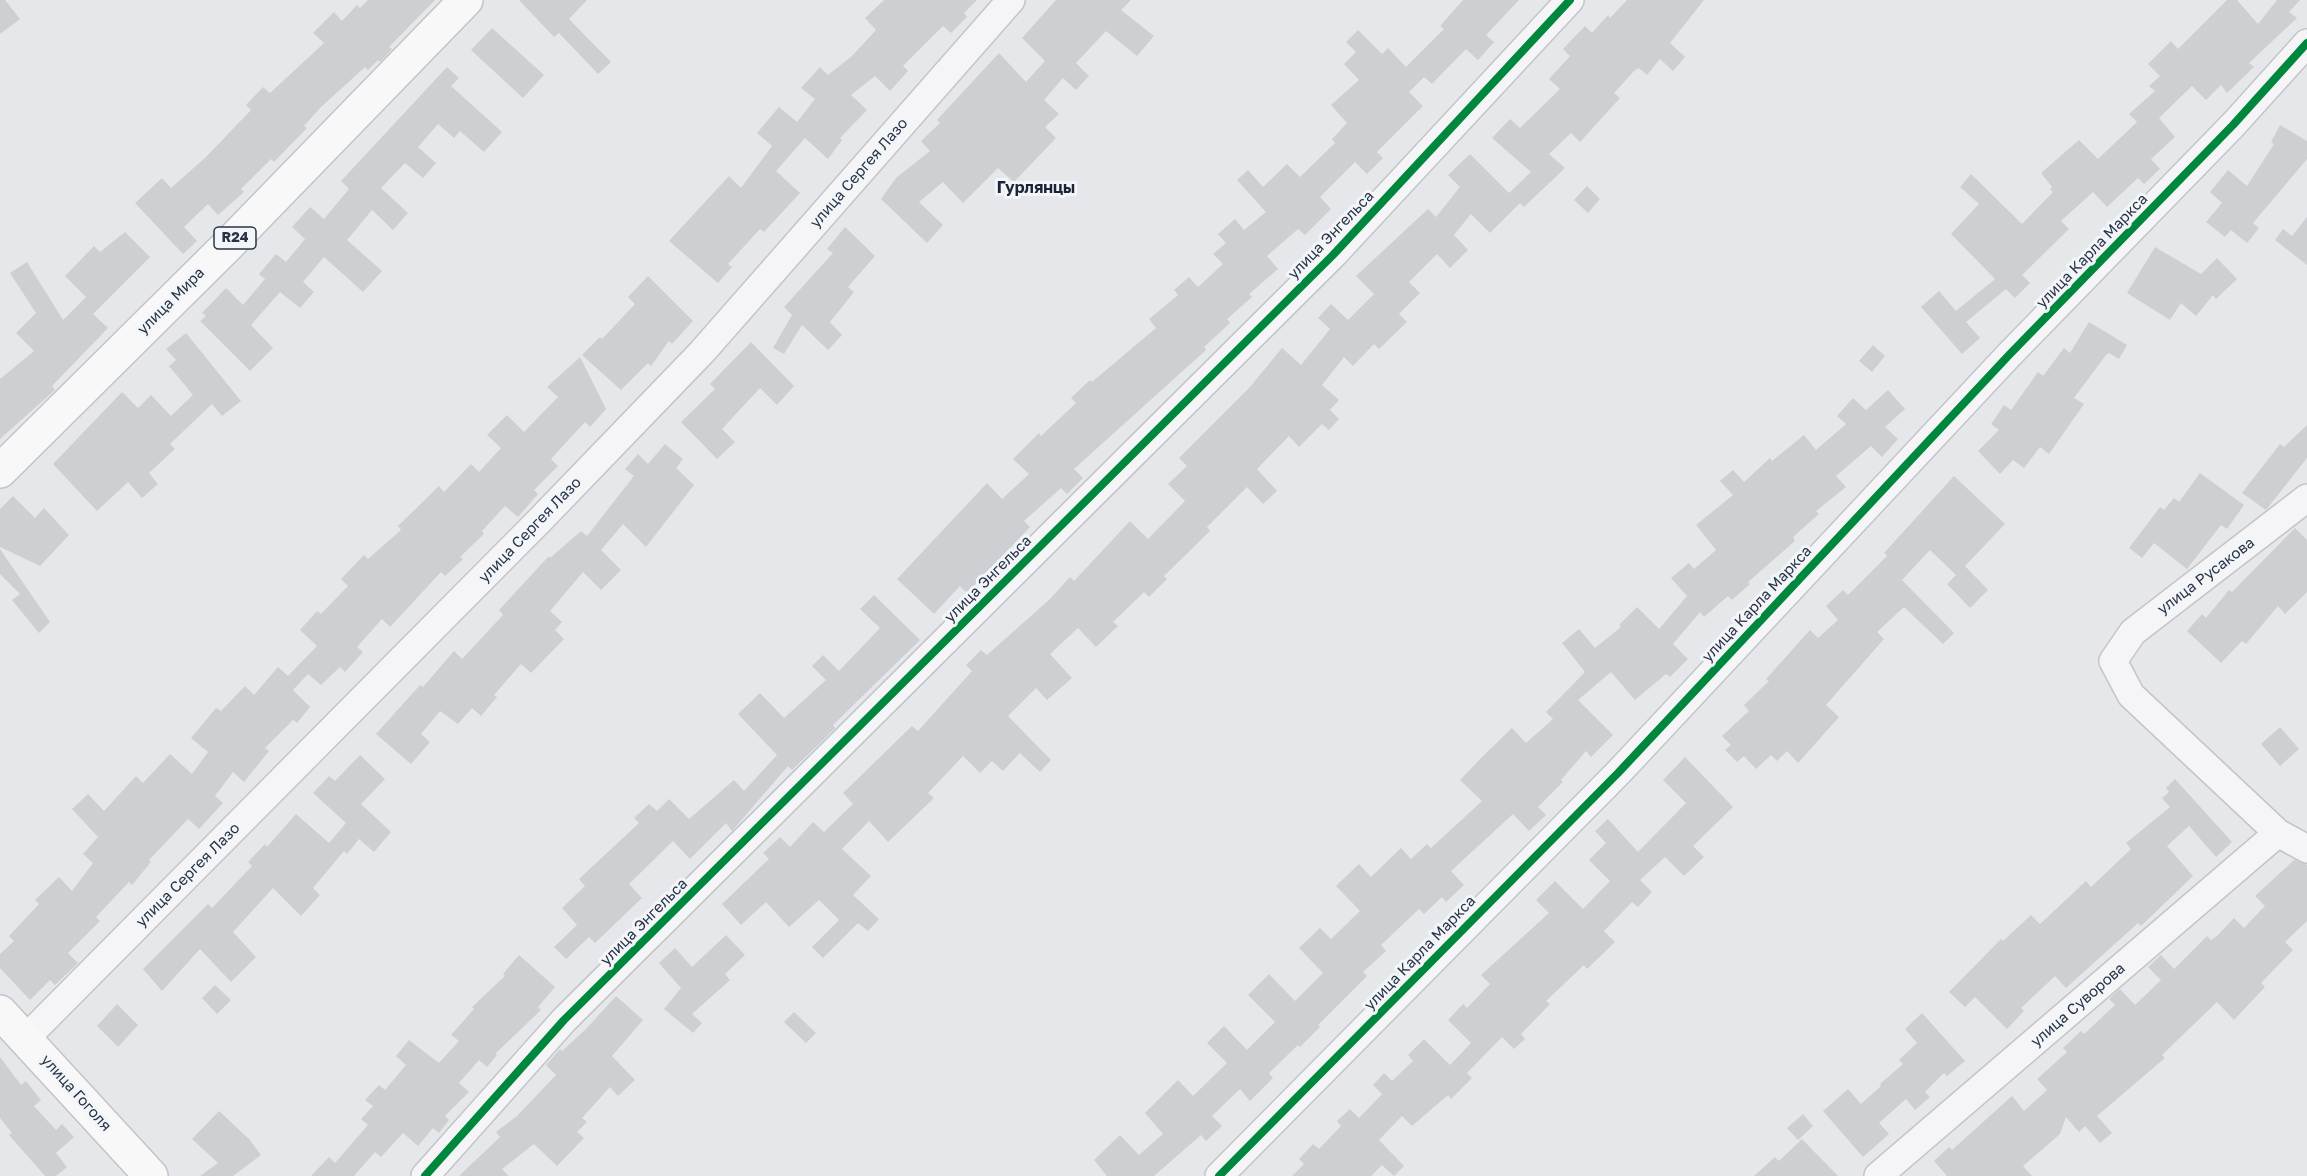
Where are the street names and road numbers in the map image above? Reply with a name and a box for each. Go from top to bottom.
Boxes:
street label: улица Сергея Лазо [806,114,912,232]
street label: улица Энгельса [1284,187,1378,283]
street label: улица Карла Маркса [2033,190,2151,312]
road number: R24 [214,227,256,249]
street label: улица Мира [134,264,208,338]
street label: улица Сергея Лазо [475,474,585,586]
street label: улица Энгельса [941,532,1035,626]
street label: улица Русакова [2154,534,2258,618]
street label: улица Карла Маркса [1699,542,1815,666]
street label: улица Сергея Лазо [132,819,244,931]
street label: улица Энгельса [597,875,691,969]
street label: улица Карла Маркса [1361,892,1479,1014]
street label: улица Суворова [2027,959,2129,1051]
street label: улица Гоголя [37,1051,115,1135]

